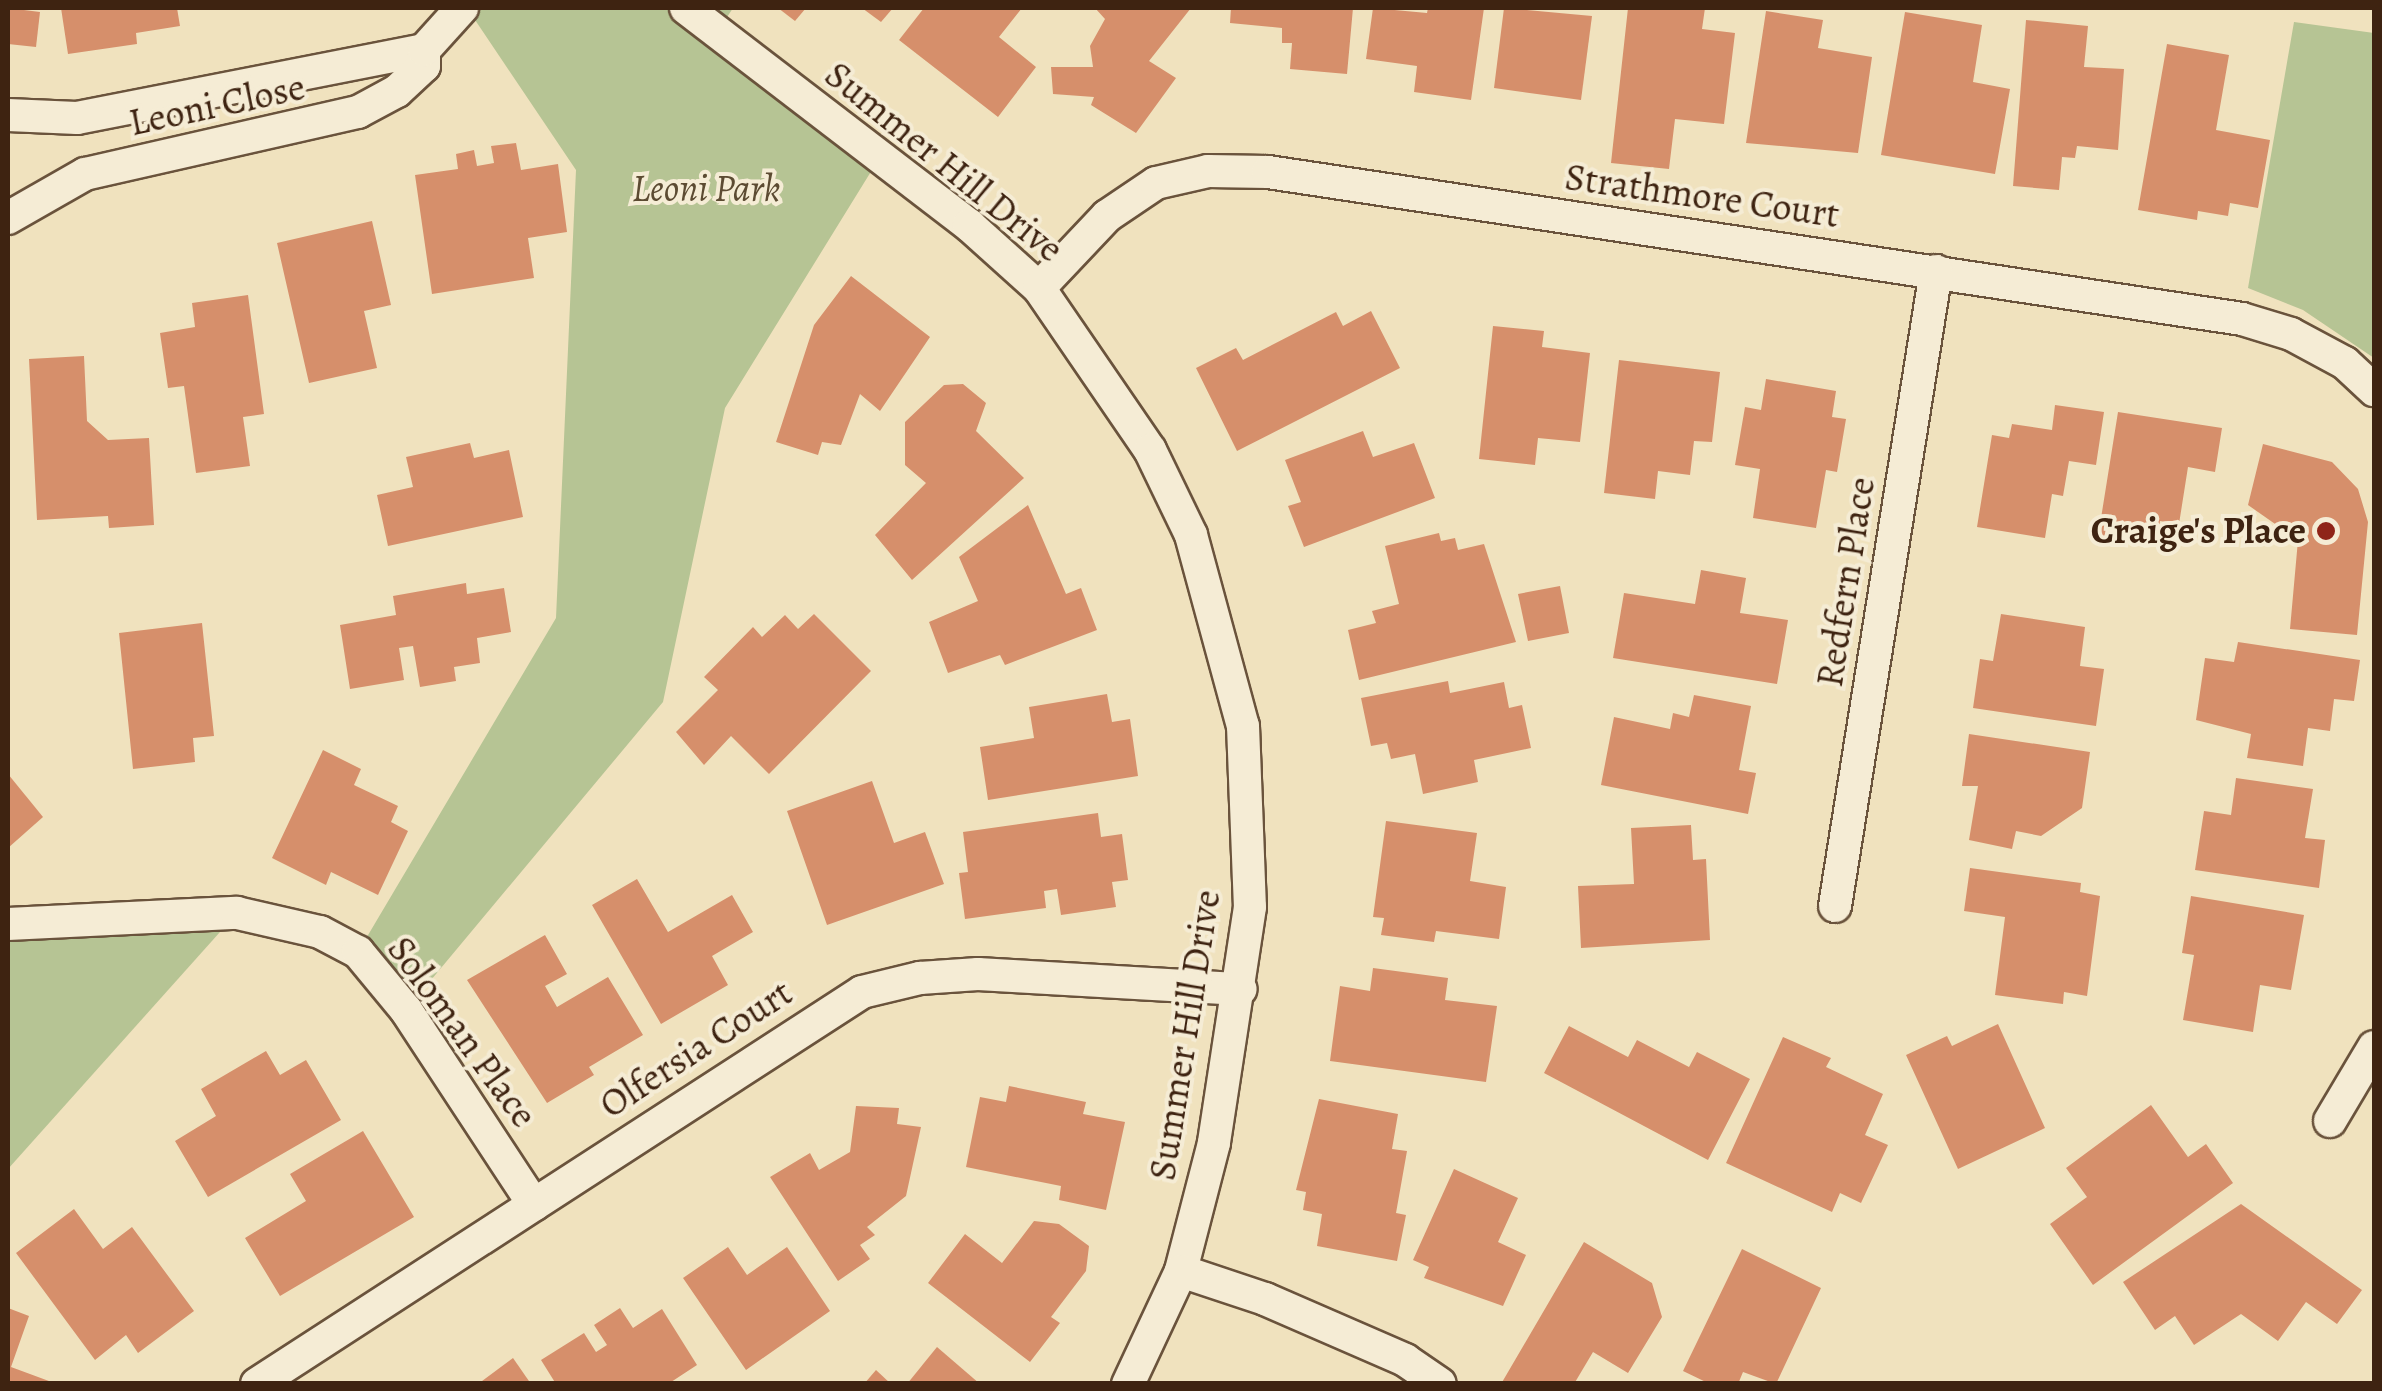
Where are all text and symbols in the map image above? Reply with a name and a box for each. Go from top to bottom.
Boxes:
street label: Summer Hill Drive [816,52,1072,272]
street label: Leoni Close [125,64,309,146]
street label: Strathmore Court [1562,154,1842,238]
park label: Leoni Park [632,166,780,212]
street label: Redfern Place [1807,474,1885,690]
place label: Craige's Place [2091,508,2306,554]
marker: Craige's Place [2315,520,2337,542]
street label: Summer Hill Drive [1140,887,1230,1183]
street label: Soloman Place [378,928,546,1136]
street label: Olfersia Court [591,970,801,1128]

